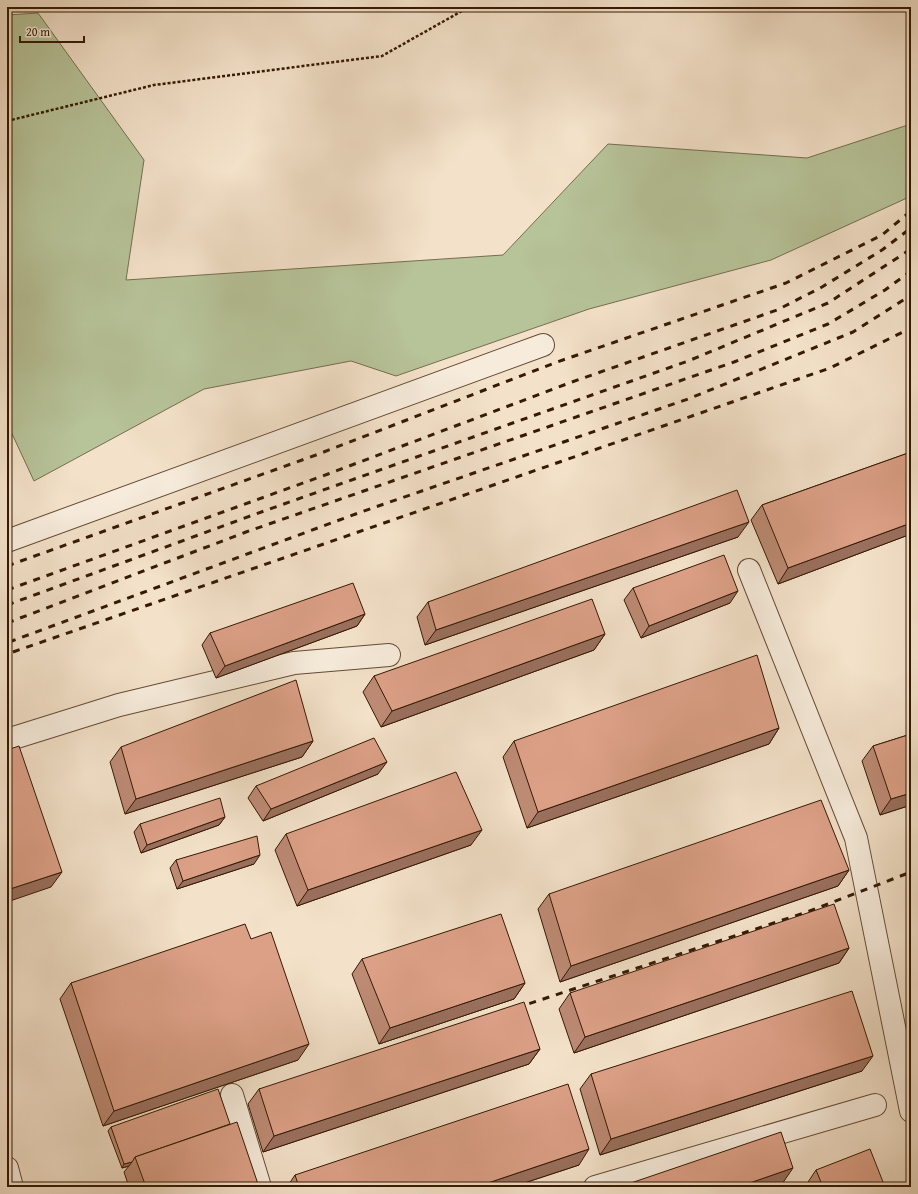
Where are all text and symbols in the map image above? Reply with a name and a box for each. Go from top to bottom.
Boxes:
scale bar [20,18,84,44]
text: 20 m [26,23,50,40]

